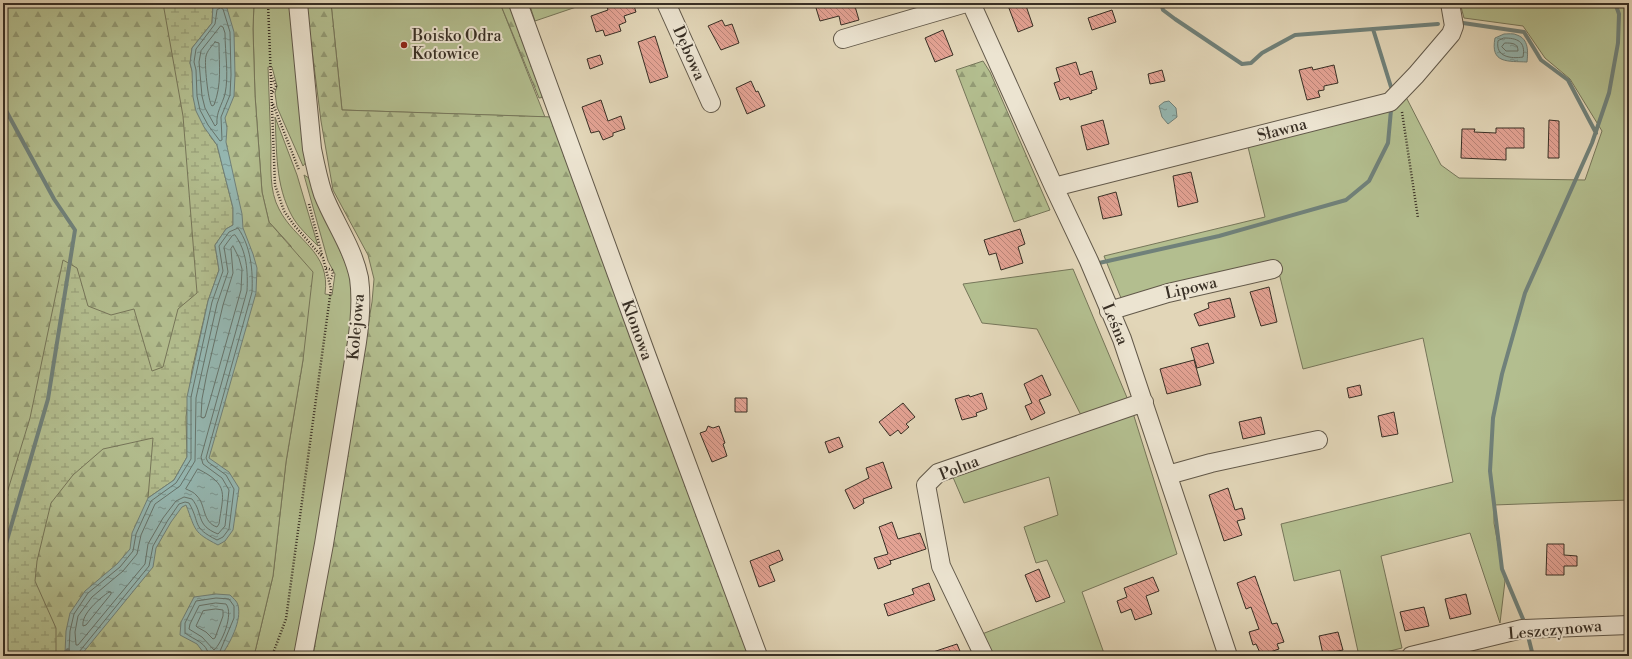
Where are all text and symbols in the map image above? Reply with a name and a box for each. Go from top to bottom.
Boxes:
street label: Dębowa [668,23,710,84]
place label: Boisko Odra Kotowice [411,26,502,64]
marker: Boisko Odra Kotowice [399,40,409,50]
street label: Sławna [1255,114,1310,146]
street label: Lipowa [1163,272,1220,304]
street label: Kolejowa [343,292,369,361]
street label: Klonowa [617,297,657,364]
street label: Leśna [1097,300,1133,349]
street label: Polna [936,451,983,485]
street label: Leszczynowa [1507,616,1604,644]

